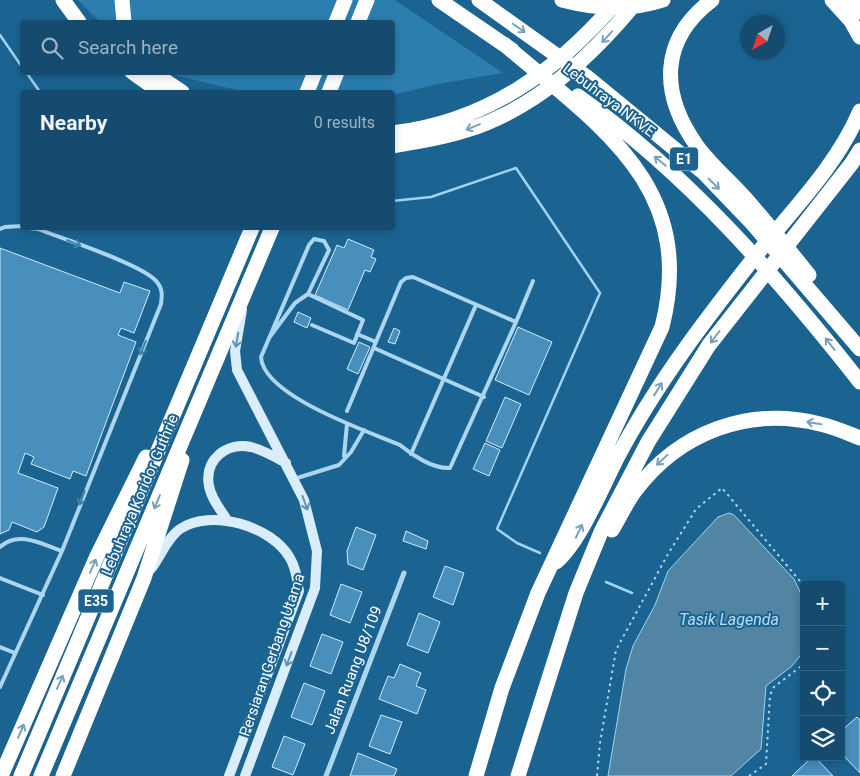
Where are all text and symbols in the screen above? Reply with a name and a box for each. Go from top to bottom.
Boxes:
north arrow [740,15,785,60]
search box [20,20,395,75]
one-way arrow [512,23,526,33]
one-way arrow [601,31,612,44]
icon: search [38,34,66,62]
text: Search here [78,36,178,59]
street label: Lebuhraya NKVE [559,59,659,141]
text: Nearby [40,111,107,135]
text: 0 results [314,113,375,132]
one-way arrow [466,123,481,133]
road number: E1 [670,148,698,170]
one-way arrow [654,156,667,167]
one-way arrow [708,178,720,190]
one-way arrow [66,239,81,249]
one-way arrow [710,330,720,344]
one-way arrow [232,331,242,347]
one-way arrow [824,338,835,351]
one-way arrow [138,339,147,355]
one-way arrow [653,382,663,396]
street label: Lebuhraya Koridor Guthrie [98,412,182,578]
one-way arrow [806,417,822,427]
one-way arrow [656,454,668,466]
one-way arrow [77,490,86,505]
one-way arrow [151,494,161,509]
one-way arrow [301,495,310,510]
one-way arrow [575,524,585,539]
one-way arrow [88,559,98,574]
street label: Persiaran Gerbang Utama [236,571,308,739]
map controls [800,581,845,761]
button: + [800,581,845,626]
road number: E35 [78,590,114,612]
street label: Jalan Ruang U8/109 [320,603,386,737]
water label: Tasik Lagenda [679,610,779,629]
button: − [800,626,845,671]
one-way arrow [284,651,293,666]
button: locate [800,671,845,716]
one-way arrow [56,675,66,690]
button: layers [800,716,845,761]
one-way arrow [16,724,26,739]

